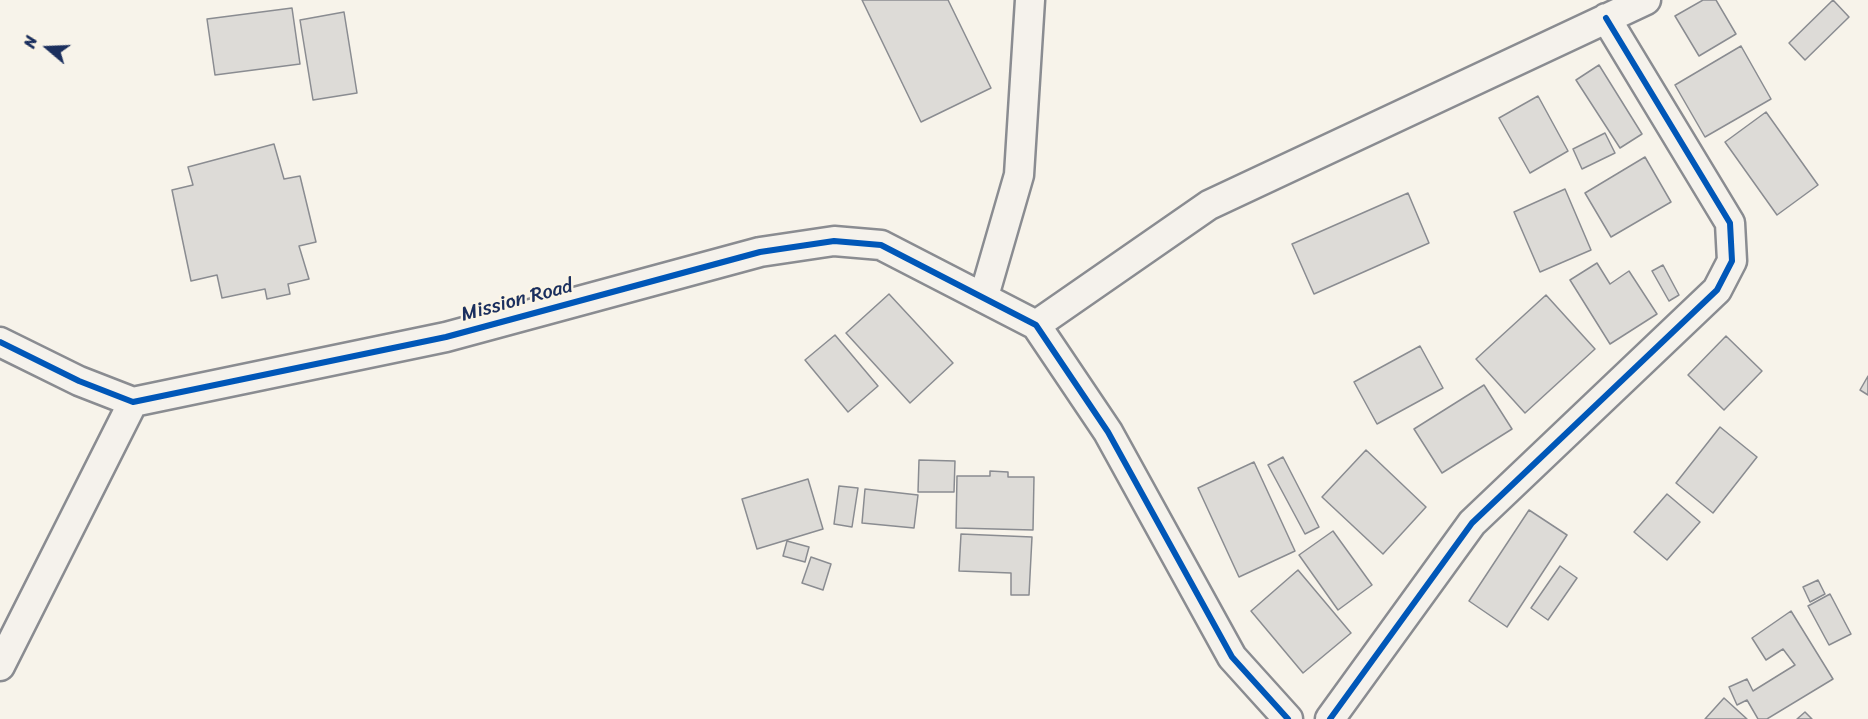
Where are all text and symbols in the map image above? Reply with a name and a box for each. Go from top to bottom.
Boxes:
north arrow [18,18,78,78]
text: N [15,32,46,52]
street label: Mission Road [459,275,575,327]

